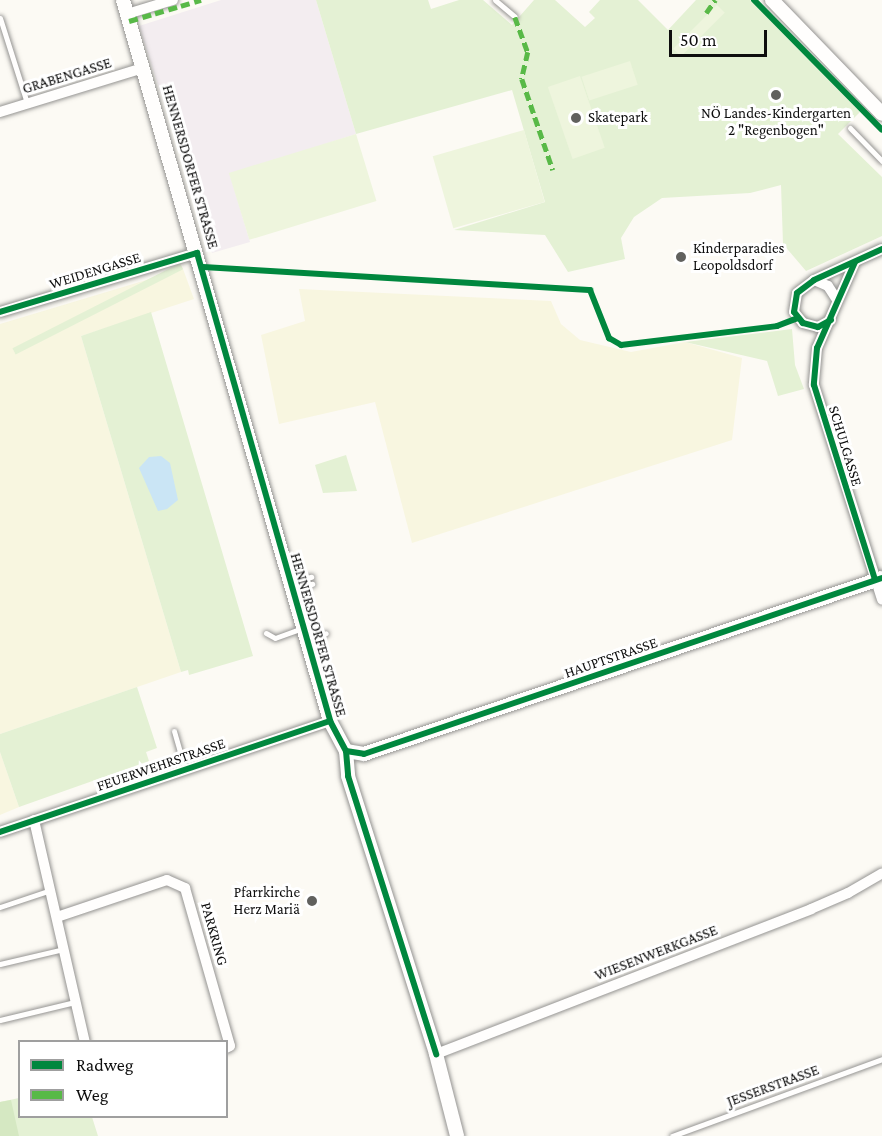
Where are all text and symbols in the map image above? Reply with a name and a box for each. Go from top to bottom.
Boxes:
scale bar [672,18,770,56]
text: 50 m [680,30,717,50]
street label: GRABENGASSE [20,54,114,98]
street label: HENNERSDORFER STRASSE [158,83,222,251]
marker: NÖ Landes-Kindergarten 2 "Regenbogen" [769,88,783,102]
place label: NÖ Landes-Kindergarten 2 "Regenbogen" [701,104,851,139]
place label: Skatepark [588,109,648,127]
marker: Skatepark [569,111,583,125]
place label: Kinderparadies Leopoldsdorf [693,239,785,274]
street label: WEIDENGASSE [47,249,143,293]
marker: Kinderparadies Leopoldsdorf [674,250,688,264]
street label: SCHULGASSE [824,404,866,488]
street label: HENNERSDORFER STRASSE [286,551,350,719]
street label: HAUPTSTRASSE [562,634,660,682]
street label: FEUERWEHRSTRASSE [94,735,228,795]
place label: Pfarrkirche Herz Mariä [234,883,300,918]
marker: Pfarrkirche Herz Mariä [305,894,319,908]
street label: PARKRING [196,900,232,968]
street label: WIESENWERKGASSE [592,921,720,985]
legend [18,1040,228,1118]
text: Radweg [76,1055,133,1075]
street label: JESSERSTRASSE [725,1061,821,1111]
text: Weg [76,1085,108,1105]

